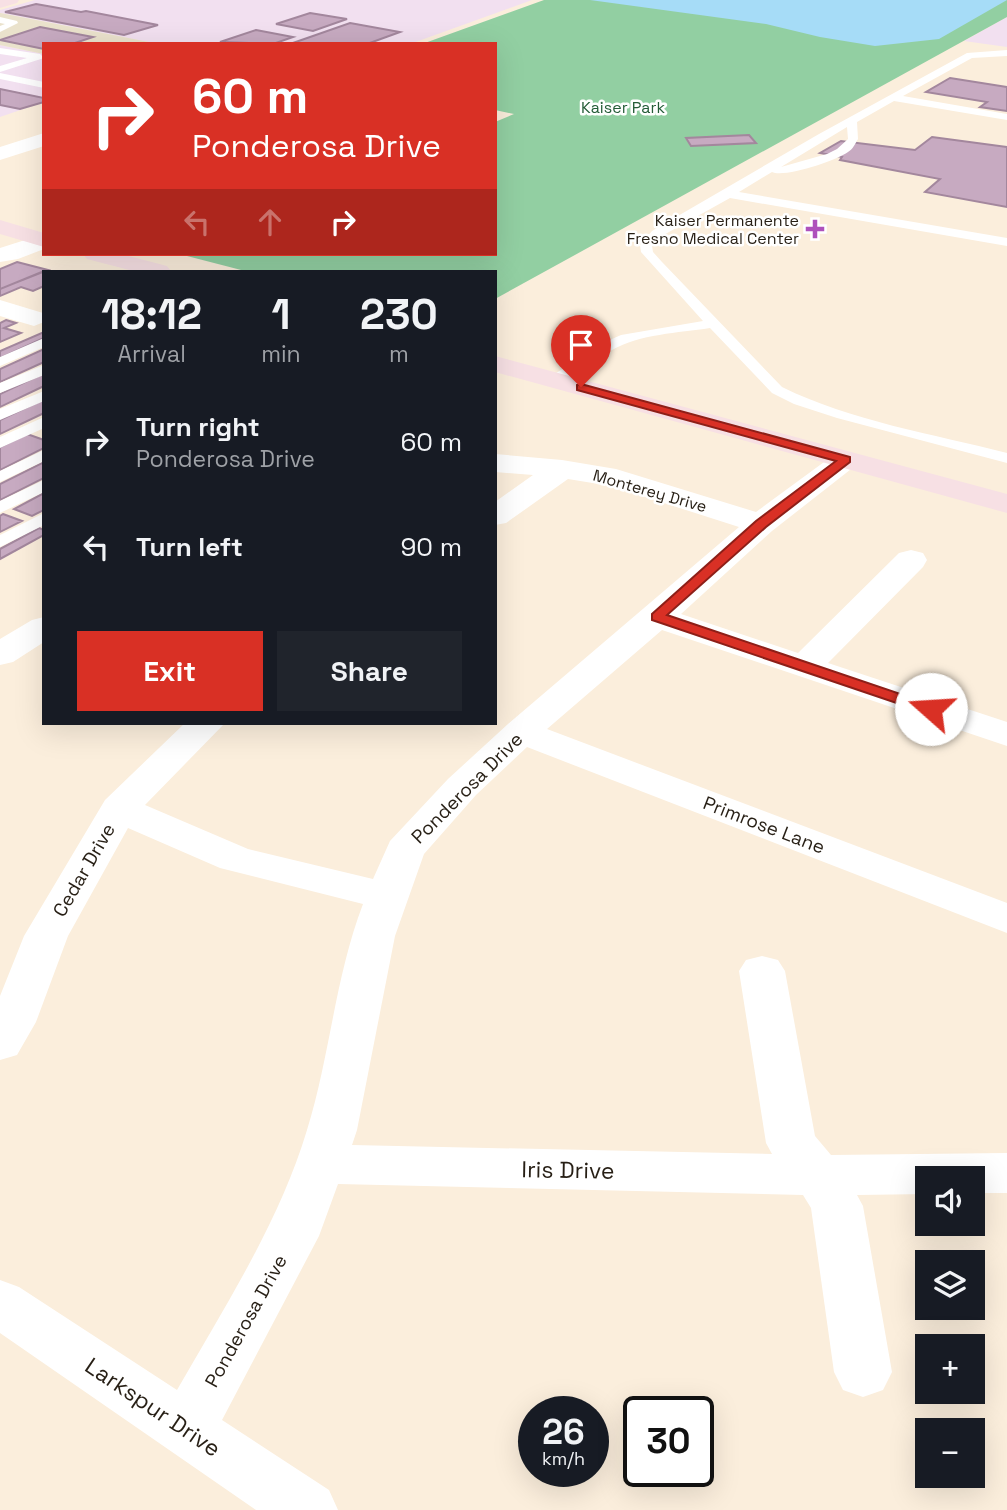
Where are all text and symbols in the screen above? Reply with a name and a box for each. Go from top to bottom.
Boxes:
text: 60 m [192,65,308,127]
icon: right [77,70,168,161]
park label: Kaiser Park [581,97,665,118]
text: Ponderosa Drive [192,126,441,166]
icon: left [178,203,216,241]
icon: ahead [251,203,289,241]
icon: right [324,203,362,241]
place label: Kaiser Permanente Fresno Medical Center [627,210,799,249]
marker: Kaiser Permanente Fresno Medical Center [805,219,825,239]
text: 18:12 [101,288,202,341]
text: 1 [271,288,290,341]
text: 230 [360,288,438,341]
pin [551,315,611,387]
icon: arrive [562,326,600,364]
text: Arrival [117,339,186,369]
text: min [261,339,301,369]
text: m [389,339,409,369]
text: Turn right [136,410,260,444]
icon: right [77,423,115,461]
text: 60 m [400,425,462,459]
text: Ponderosa Drive [136,444,315,474]
street label: Monterey Drive [591,465,709,517]
icon: left [77,528,115,566]
text: Turn left [136,530,243,564]
text: 90 m [400,530,462,564]
button: Exit [77,631,263,711]
button: Share [277,631,462,711]
position arrow [894,672,968,746]
street label: Ponderosa Drive [406,727,528,849]
street label: Primrose Lane [700,790,828,860]
street label: Cedar Drive [47,819,121,921]
street label: Iris Drive [521,1154,615,1186]
map controls [915,1166,985,1488]
button: sound [915,1166,985,1236]
street label: Ponderosa Drive [199,1250,293,1392]
button: layers [915,1250,985,1320]
button: + [915,1334,985,1404]
street label: Larkspur Drive [79,1351,227,1463]
speed limit sign: 30 [623,1396,714,1487]
text: 26 [542,1410,585,1454]
button: − [915,1418,985,1488]
text: km/h [542,1447,585,1470]

